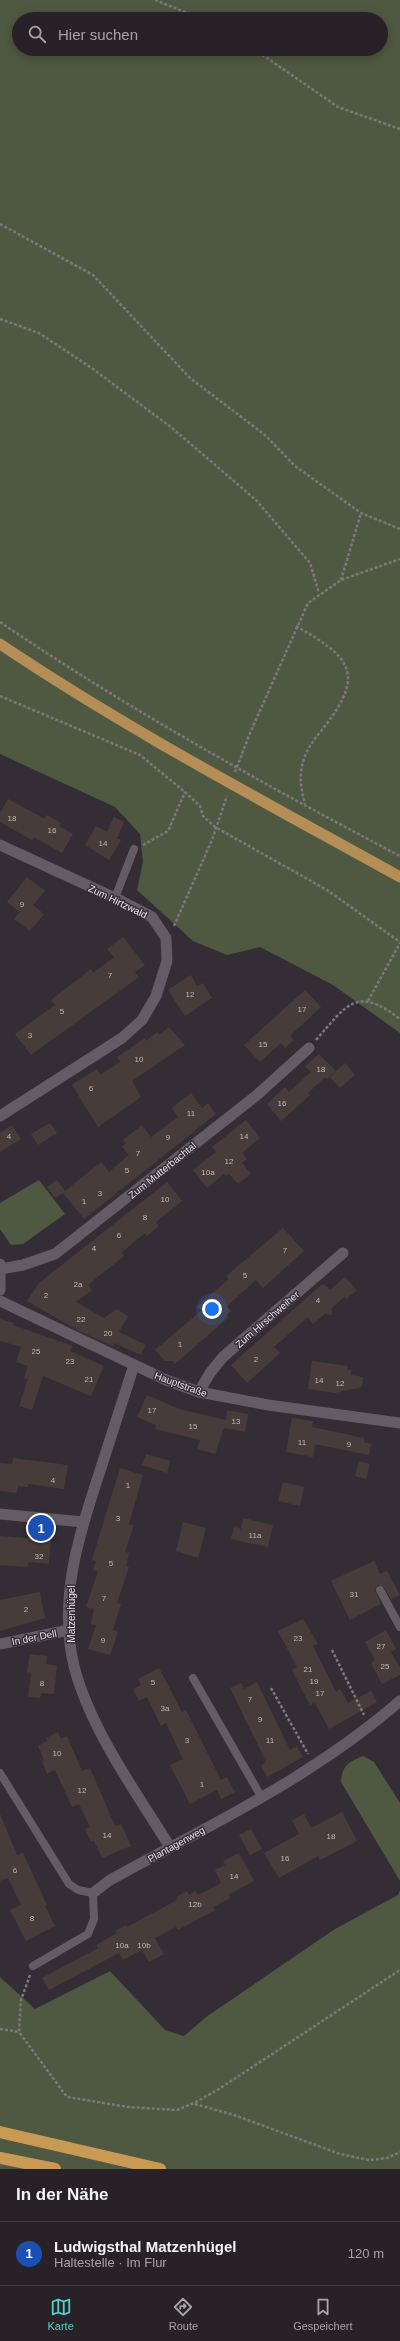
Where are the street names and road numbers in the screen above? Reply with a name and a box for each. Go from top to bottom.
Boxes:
street label: Zum Hirtzwald [87,882,149,920]
street label: Zum Mutterbachtal [126,1140,198,1201]
street label: Zum Hirschweiher [233,1288,302,1350]
street label: Hauptstraße [153,1370,209,1399]
street label: Matzenhügel [66,1585,77,1643]
street label: In der Dell [11,1628,58,1647]
street label: Plantagenweg [146,1824,207,1865]

